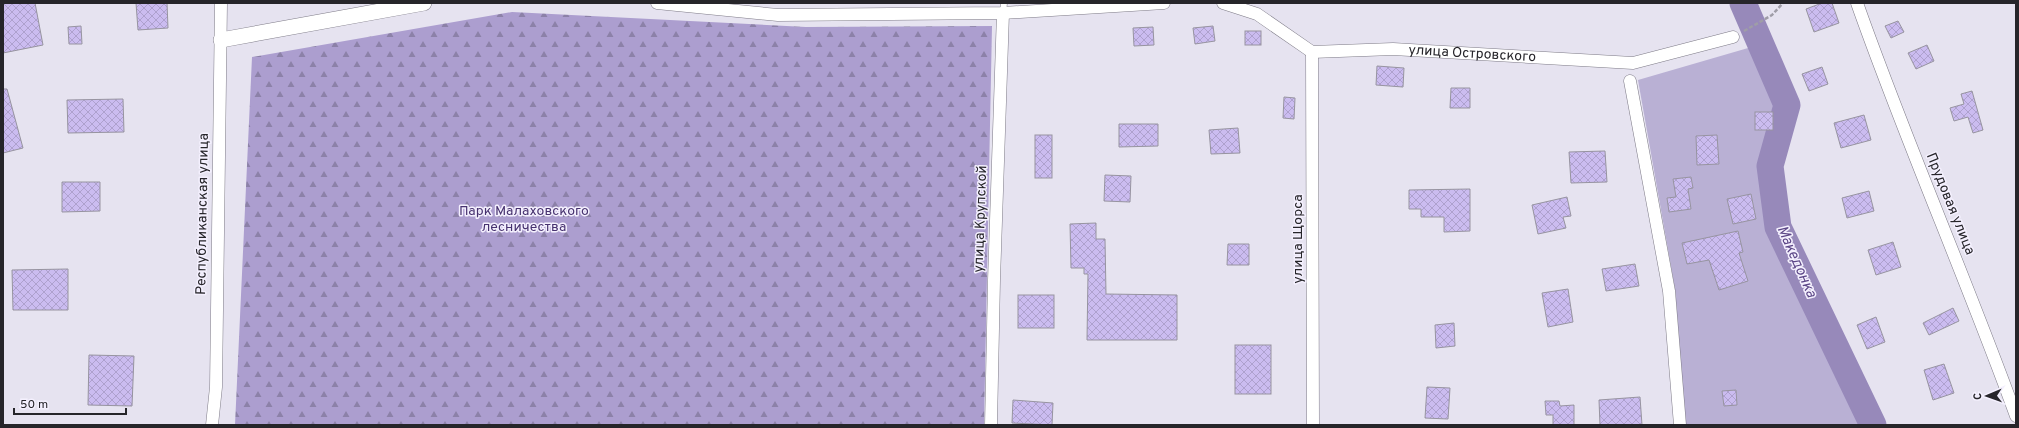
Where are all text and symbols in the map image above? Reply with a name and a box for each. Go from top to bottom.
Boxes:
street label: улица Островского [1408,41,1537,66]
street label: Республиканская улица [193,133,213,295]
street label: Прудовая улица [1922,150,1978,258]
street label: улица Крупской [971,165,991,273]
street label: улица Щорса [1290,194,1307,284]
park label: Парк Малаховского лесничества [459,203,589,236]
water label: Македонка [1772,223,1820,301]
north arrow [1967,376,2007,416]
scale bar [14,390,126,416]
text: С [1971,393,1985,400]
text: 50 m [20,397,48,413]

